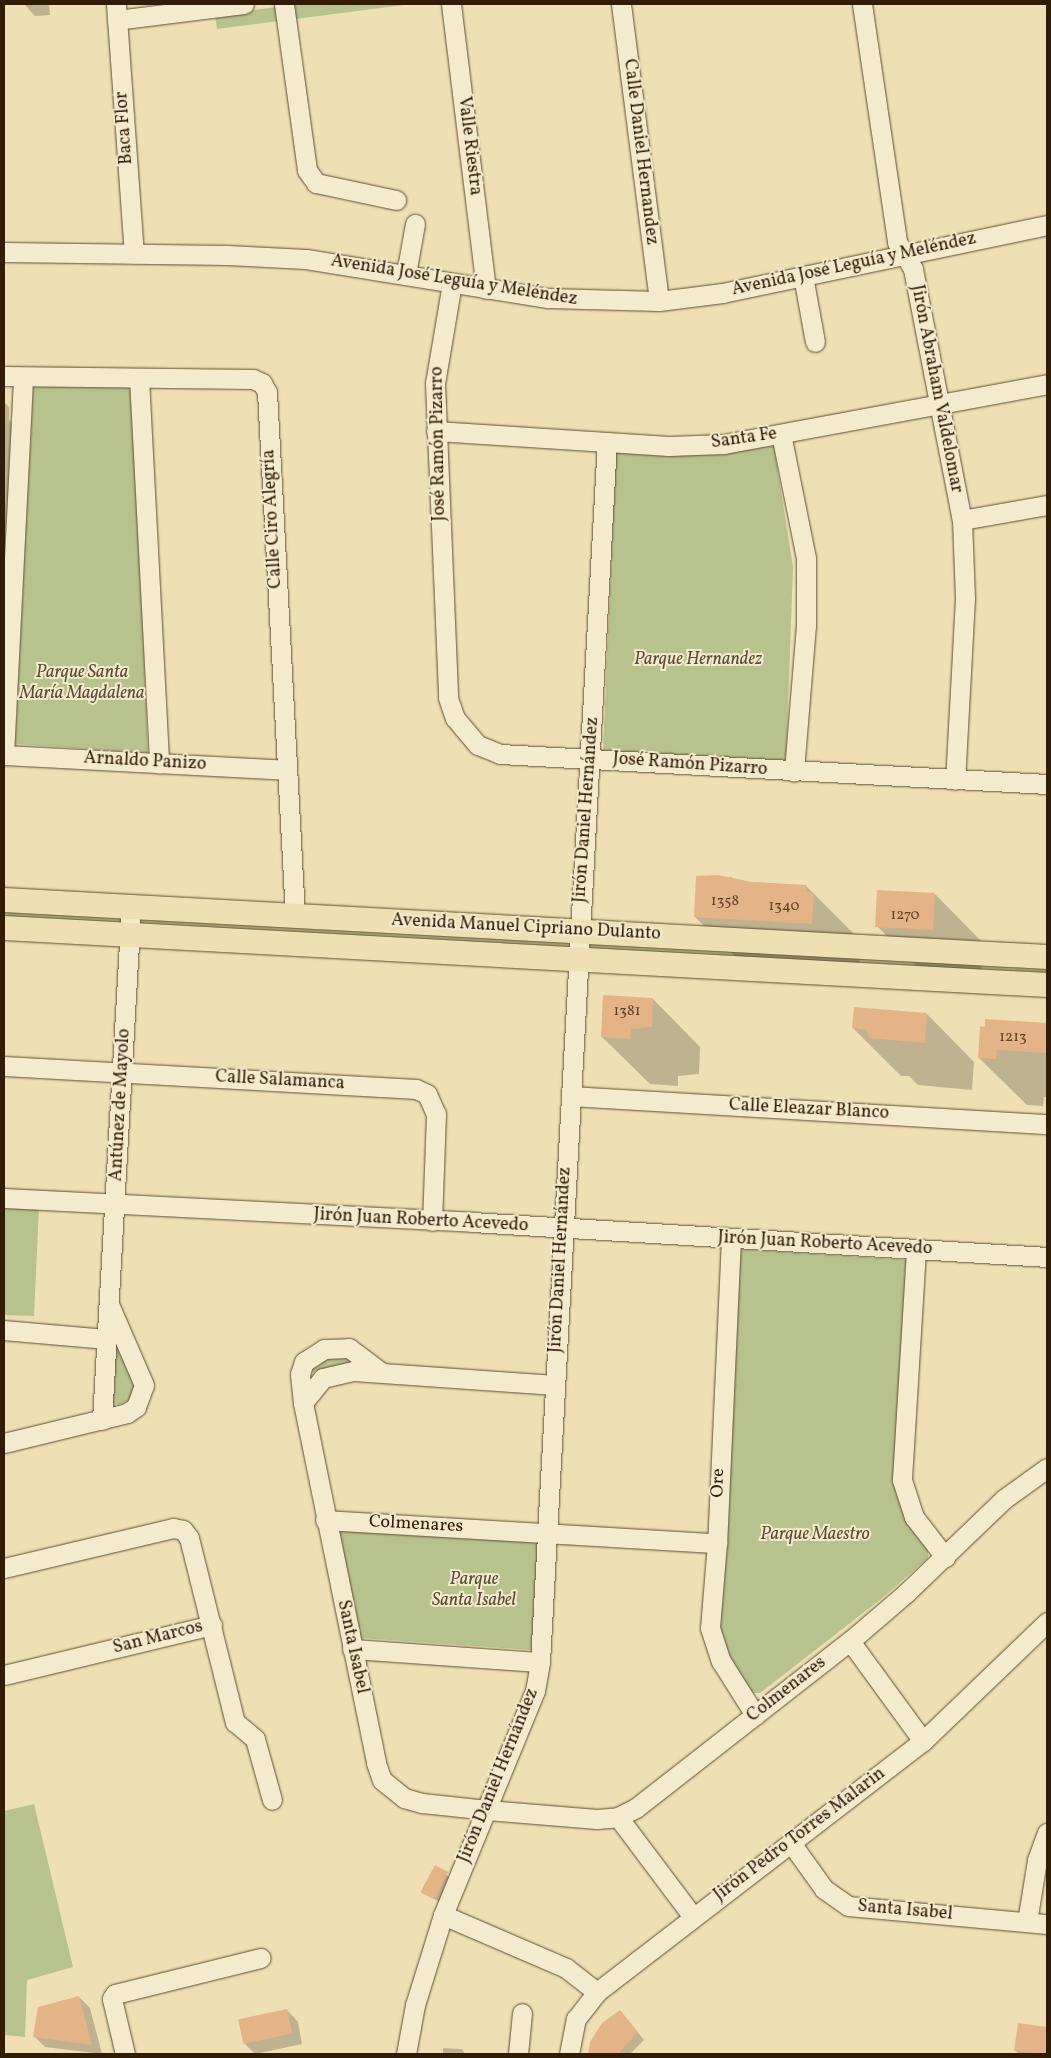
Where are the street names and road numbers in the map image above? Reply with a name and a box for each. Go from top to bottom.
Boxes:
street label: Calle Daniel Hernandez [618,58,662,246]
street label: Baca Flor [112,91,138,165]
street label: Valle Riestra [452,95,486,197]
street label: Avenida José Leguía y Meléndez [729,228,979,302]
street label: Avenida José Leguía y Meléndez [329,251,579,311]
street label: Jirón Abraham Valdelomar [905,283,967,495]
street label: José Ramón Pizarro [427,366,451,522]
street label: Santa Fe [710,424,778,454]
street label: Calle Ciro Alegría [259,449,287,589]
street label: Jirón Daniel Hernández [570,716,604,904]
street label: Arnaldo Panizo [83,748,207,776]
street label: José Ramón Pizarro [612,749,768,781]
street label: Avenida Manuel Cipriano Dulanto [391,910,661,946]
street label: Antúnez de Mayolo [106,1028,136,1182]
street label: Calle Salamanca [215,1067,345,1095]
street label: Calle Eleazar Blanco [728,1095,890,1125]
street label: Jirón Daniel Hernández [545,1166,577,1354]
street label: Jirón Juan Roberto Acevedo [313,1205,529,1237]
street label: Jirón Juan Roberto Acevedo [717,1228,933,1260]
street label: Ore [708,1468,730,1498]
street label: Colmenares [368,1512,464,1538]
street label: Santa Isabel [332,1598,372,1696]
street label: San Marcos [111,1616,205,1660]
street label: Colmenares [743,1652,831,1728]
street label: Jirón Daniel Hernández [454,1686,544,1866]
street label: Jirón Pedro Torres Malarin [710,1763,890,1907]
street label: Santa Isabel [857,1896,953,1926]

